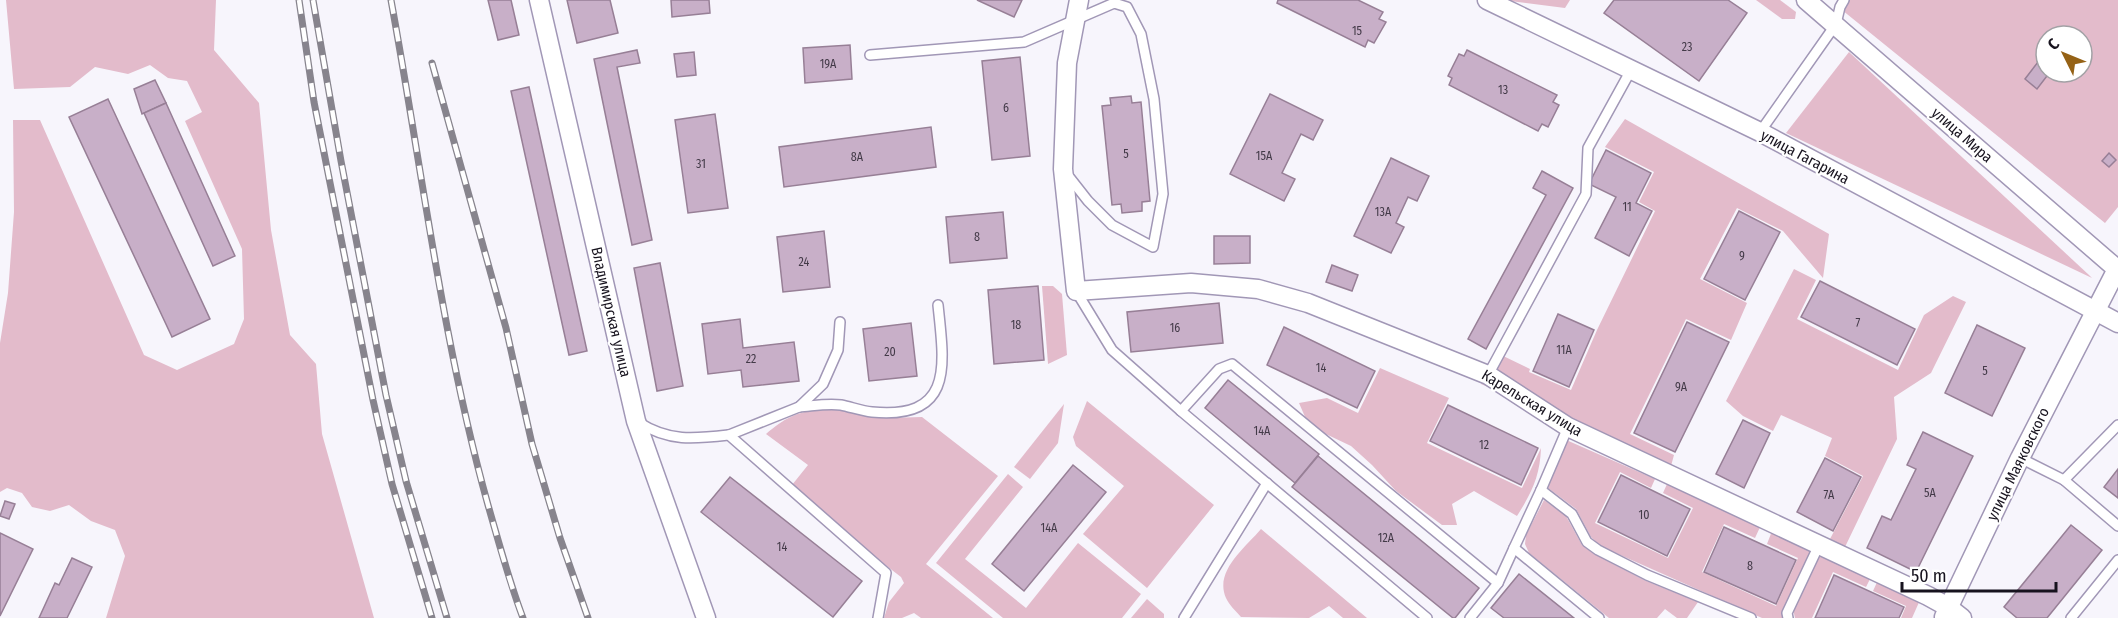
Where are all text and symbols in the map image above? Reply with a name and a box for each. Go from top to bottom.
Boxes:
house number: 15 [1352,24,1363,38]
north arrow [2034,24,2094,84]
text: С [2044,34,2064,54]
house number: 23 [1682,40,1692,54]
house number: 19А [820,57,837,71]
house number: 13 [1498,83,1508,97]
house number: 6 [1003,101,1009,115]
street label: улица Мира [1928,104,1996,166]
street label: улица Гагарина [1758,126,1852,188]
house number: 5 [1123,147,1129,161]
house number: 15А [1256,149,1273,163]
house number: 8А [851,150,864,164]
house number: 31 [696,157,706,171]
house number: 11 [1622,200,1632,214]
house number: 13А [1375,205,1392,219]
house number: 8 [974,230,980,244]
street label: Владимирская улица [587,245,635,379]
house number: 9 [1739,249,1745,263]
house number: 24 [799,255,810,269]
house number: 7 [1856,316,1861,330]
house number: 18 [1011,318,1021,332]
house number: 16 [1170,321,1180,335]
house number: 11А [1556,343,1572,357]
house number: 20 [884,345,896,359]
house number: 22 [746,352,756,366]
house number: 14 [1316,361,1326,375]
house number: 5 [1982,364,1988,378]
street label: Карельская улица [1478,366,1586,440]
house number: 9А [1675,380,1688,394]
street label: улица Маяковского [1983,405,2053,523]
house number: 14А [1254,424,1271,438]
house number: 12 [1479,438,1489,452]
house number: 5А [1924,486,1937,500]
house number: 7А [1824,488,1835,502]
house number: 10 [1639,508,1649,522]
house number: 14А [1041,521,1058,535]
house number: 12А [1378,531,1395,545]
house number: 14 [777,540,787,554]
scale bar [1902,555,2056,593]
house number: 8 [1747,559,1753,573]
text: 50 m [1911,565,1947,587]

